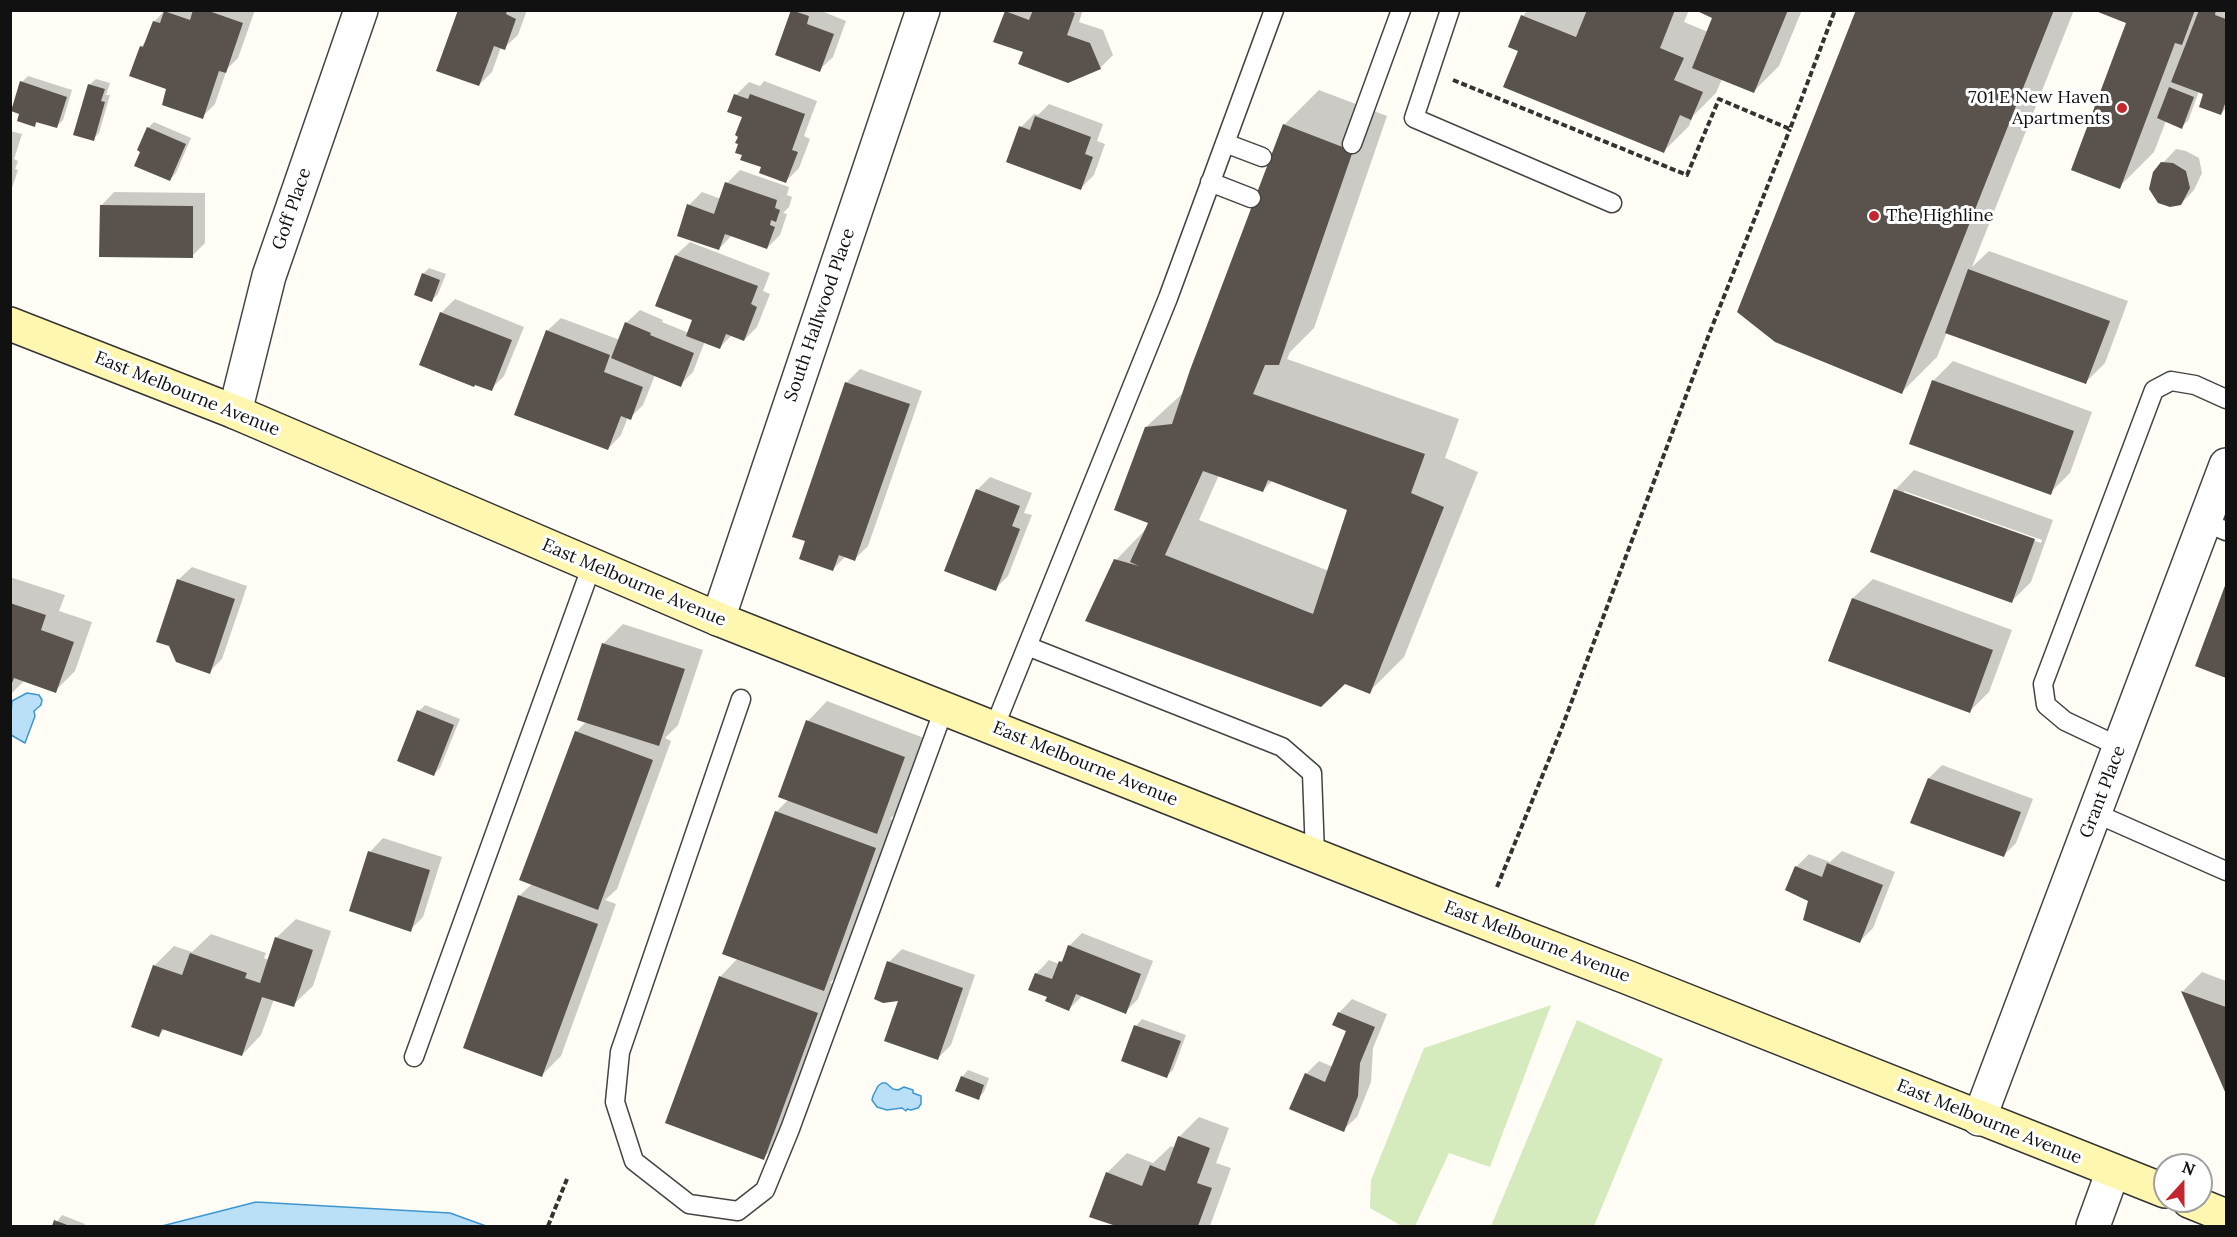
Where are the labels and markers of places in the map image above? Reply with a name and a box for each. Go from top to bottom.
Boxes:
place label: 701 E New Haven Apartments [1968,87,2110,130]
marker: 701 E New Haven Apartments [2115,101,2129,115]
place label: The Highline [1886,205,1994,227]
marker: The Highline [1867,209,1881,223]

